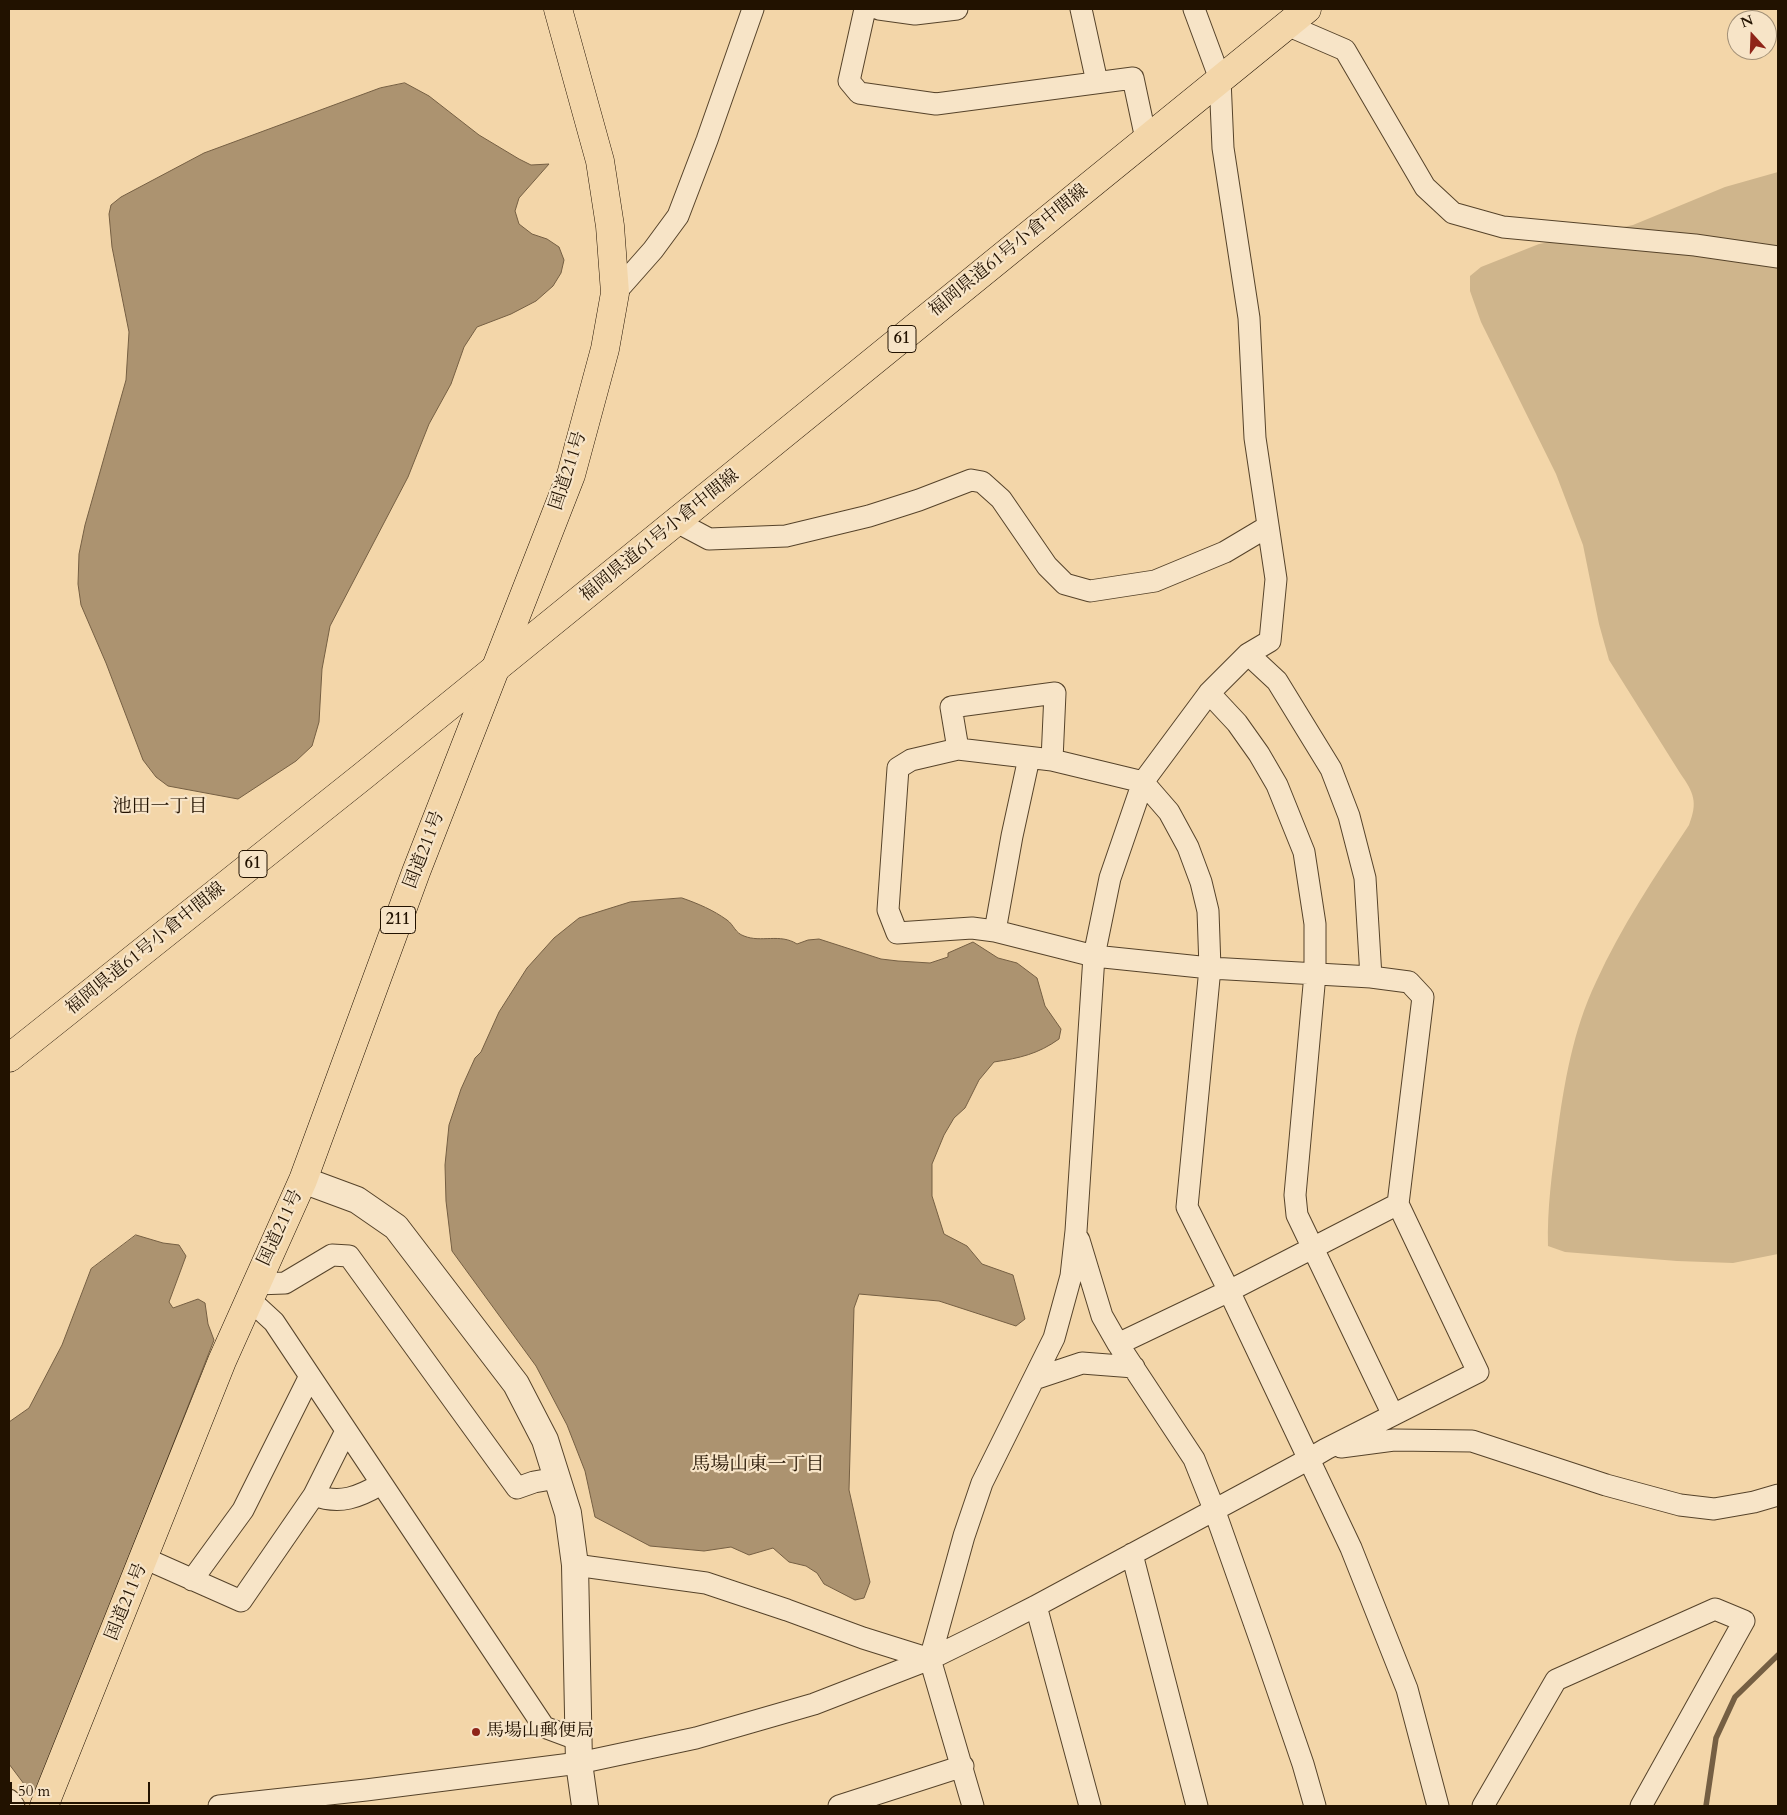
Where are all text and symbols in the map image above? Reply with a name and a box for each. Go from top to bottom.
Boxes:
north arrow [1727,10,1777,60]
text: N [1738,10,1756,32]
street label: 福岡県道61号小倉中間線 [925,180,1093,322]
road number: 61 [888,326,916,352]
street label: 国道211号 [546,429,592,513]
street label: 福岡県道61号小倉中間線 [576,465,744,607]
district label: 池田一丁目 [113,797,207,819]
street label: 国道211号 [400,808,450,892]
road number: 61 [239,851,267,878]
street label: 福岡県道61号小倉中間線 [62,878,230,1020]
road number: 211 [380,906,416,934]
street label: 国道211号 [254,1186,308,1270]
district label: 馬場山東一丁目 [692,1455,824,1477]
street label: 国道211号 [102,1560,152,1644]
place label: 馬場山郵便局 [486,1721,594,1743]
marker: 馬場山郵便局 [470,1726,482,1738]
scale bar [12,1772,152,1804]
text: 50 m [18,1781,50,1801]

